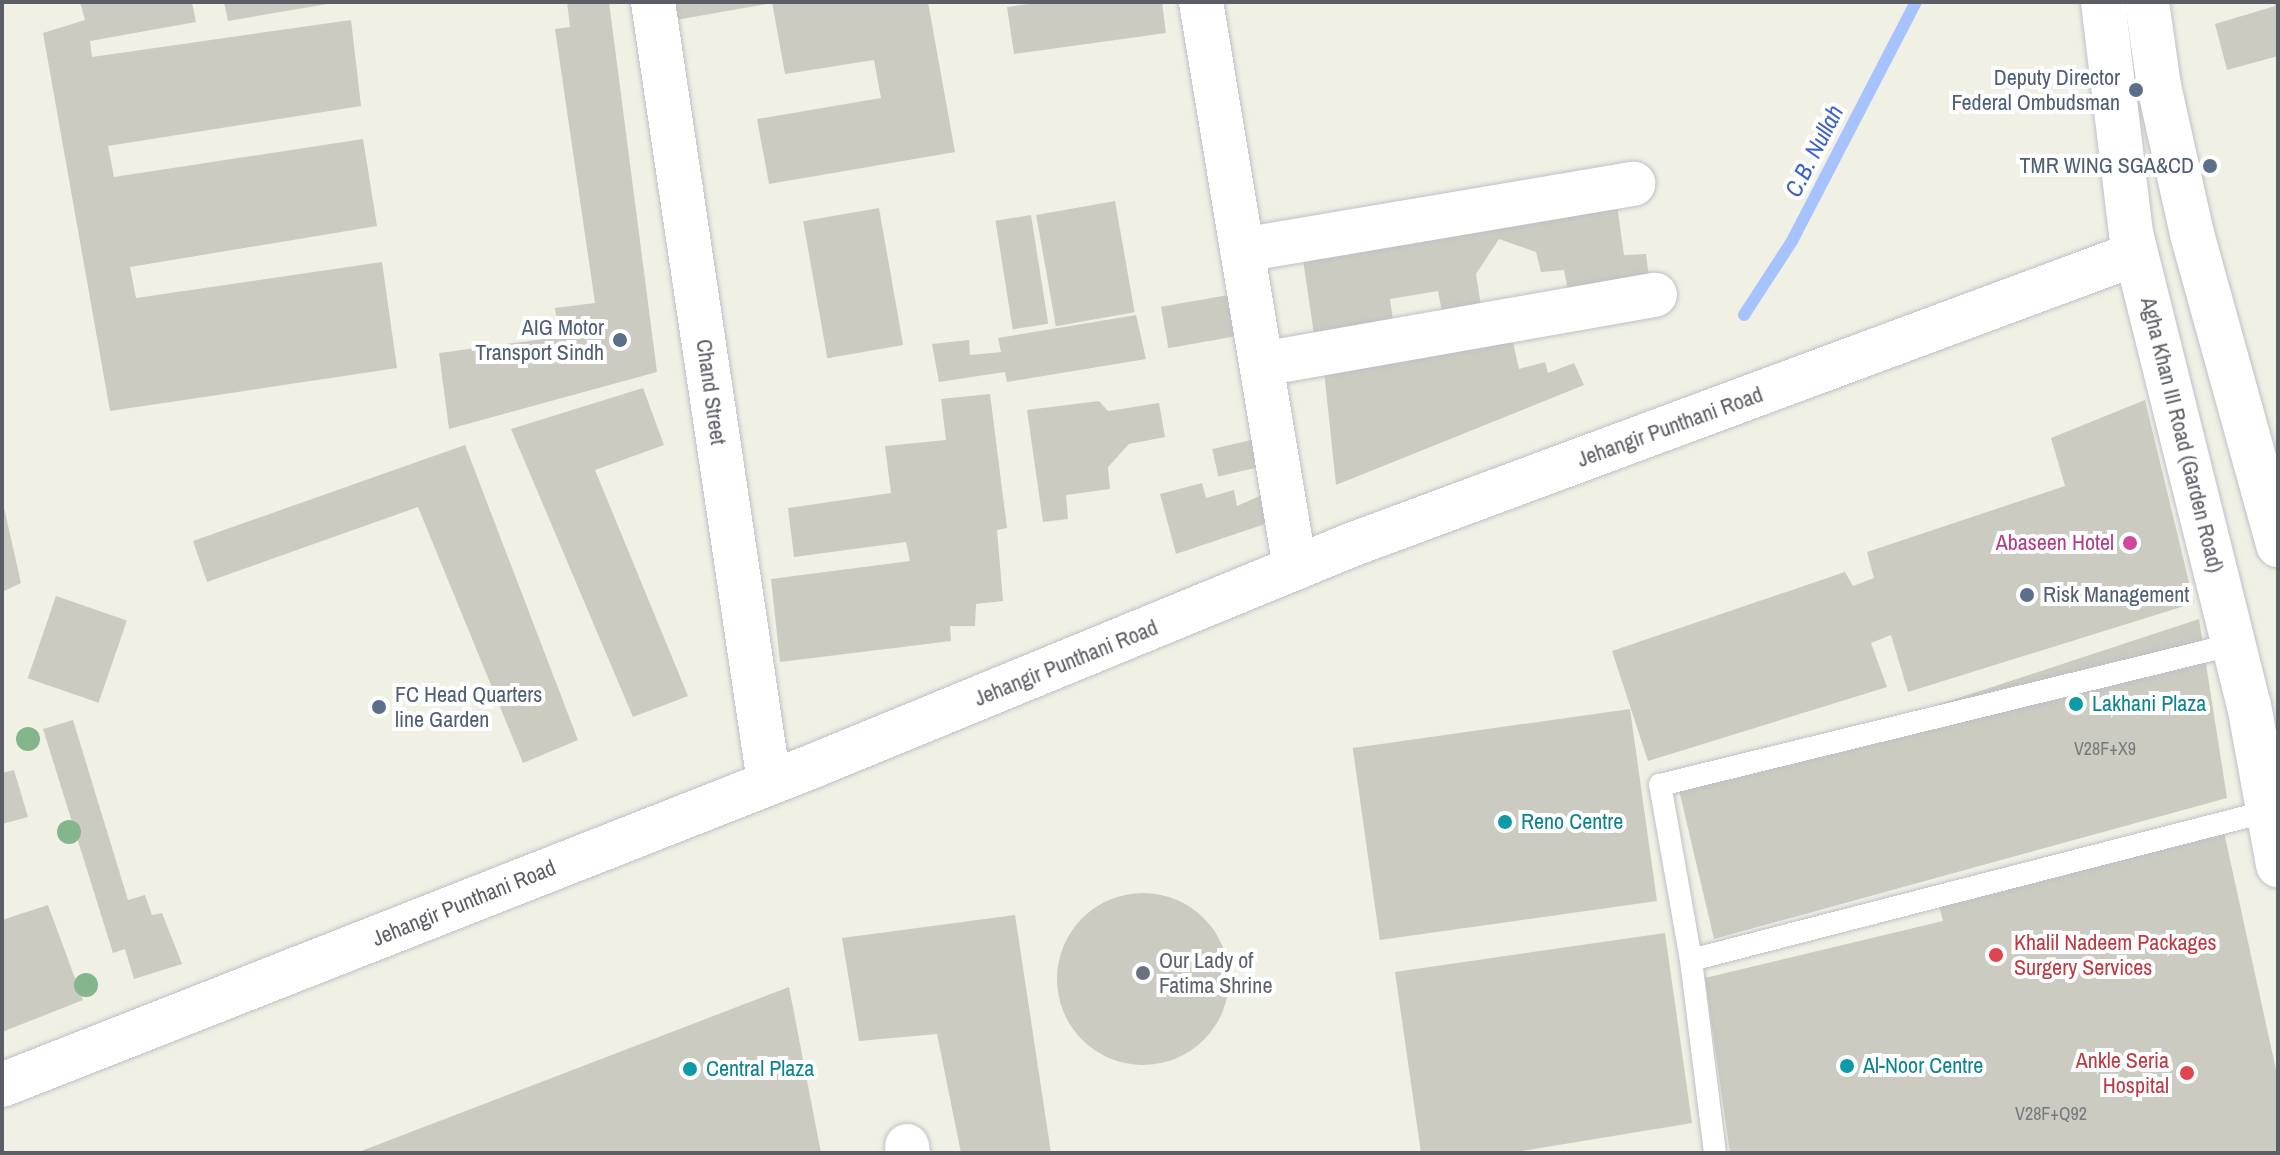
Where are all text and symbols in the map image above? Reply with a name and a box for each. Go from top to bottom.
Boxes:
place label: Deputy Director Federal Ombudsman [1951,64,2120,116]
marker: Deputy Director Federal Ombudsman [2127,81,2145,99]
water label: C.B. Nullah [1779,100,1849,202]
place label: TMR WING SGA&CD [2020,153,2194,179]
marker: TMR WING SGA&CD [2201,157,2219,175]
street label: Agha Khan III Road (Garden Road) [2135,295,2229,575]
place label: AIG Motor Transport Sindh [475,314,604,366]
marker: AIG Motor Transport Sindh [611,331,629,349]
street label: Chand Street [691,338,731,446]
street label: Jehangir Punthani Road [1574,381,1766,473]
place label: Abaseen Hotel [1996,530,2114,556]
marker: Abaseen Hotel [2121,534,2139,552]
place label: Risk Management [2043,582,2189,608]
marker: Risk Management [2018,586,2036,604]
street label: Jehangir Punthani Road [970,614,1162,712]
place label: FC Head Quarters line Garden [395,681,542,732]
place label: Lakhani Plaza [2092,691,2206,717]
marker: Lakhani Plaza [2067,695,2085,713]
marker: FC Head Quarters line Garden [370,698,388,716]
house number: V28F+X9 [2074,738,2136,760]
place label: Reno Centre [1521,809,1623,835]
marker: Reno Centre [1496,813,1514,831]
street label: Jehangir Punthani Road [368,854,560,952]
place label: Khalil Nadeem Packages Surgery Services [2014,929,2217,980]
marker: Khalil Nadeem Packages Surgery Services [1985,944,2007,966]
place label: Our Lady of Fatima Shrine [1159,947,1272,998]
marker: Our Lady of Fatima Shrine [1134,964,1152,982]
place label: Ankle Seria Hospital [2076,1047,2169,1098]
place label: Al-Noor Centre [1863,1053,1983,1079]
place label: Central Plaza [706,1056,814,1082]
marker: Al-Noor Centre [1838,1057,1856,1075]
marker: Central Plaza [681,1060,699,1078]
marker: Ankle Seria Hospital [2176,1062,2198,1084]
house number: V28F+Q92 [2015,1103,2087,1125]

